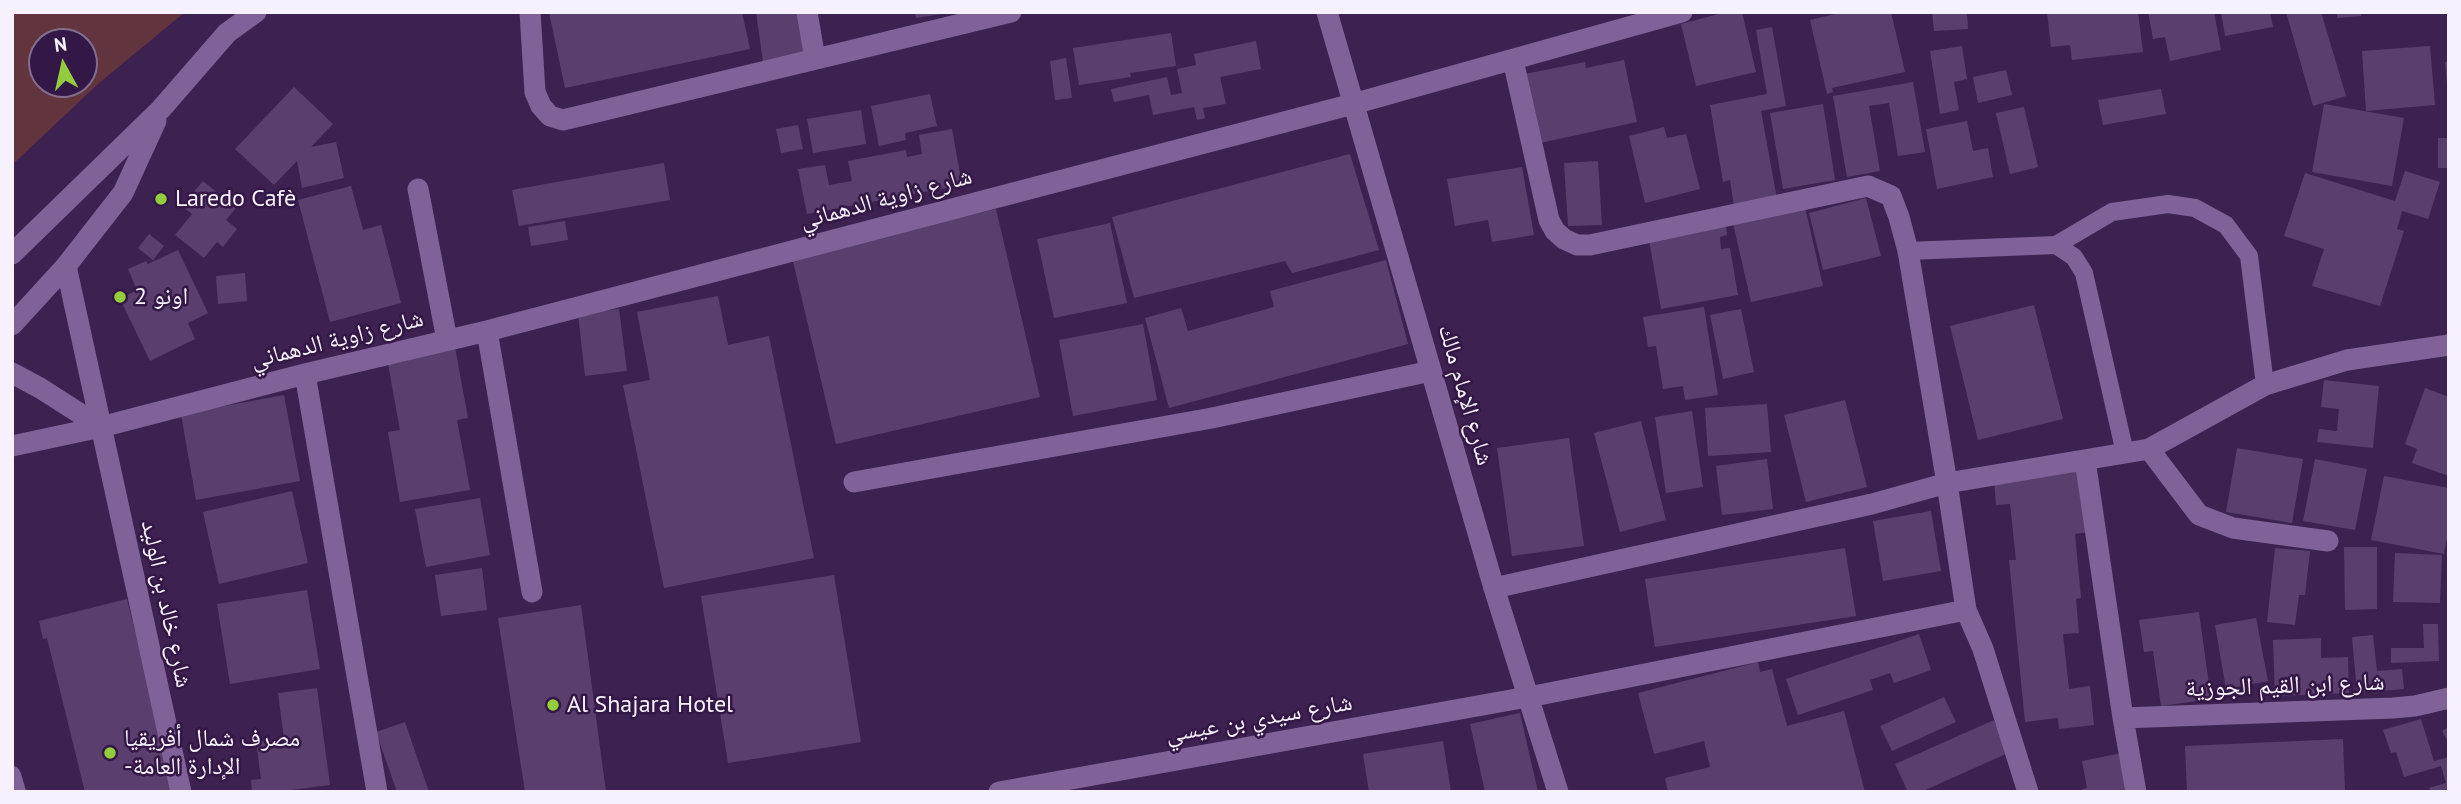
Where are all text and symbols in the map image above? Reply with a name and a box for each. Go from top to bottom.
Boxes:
north arrow [28,28,98,98]
text: N [52,31,68,57]
street label: شارع زاوية الدهماني [797,162,975,236]
place label: Laredo Cafè [175,185,296,213]
marker: Laredo Cafè [153,191,169,207]
place label: اونو 2 [134,283,188,311]
marker: اونو 2 [112,289,128,305]
street label: شارع زاوية الدهماني [248,305,426,375]
street label: شارع الإمام مالك [1431,321,1499,469]
street label: شارع خالد بن الوليد [134,518,198,690]
street label: شارع ابن القيم الجوزية [2185,668,2385,704]
street label: شارع سيدي بن عيسي [1163,688,1355,750]
place label: Al Shajara Hotel [567,691,733,719]
marker: Al Shajara Hotel [545,697,561,713]
place label: مصرف شمال أفريقيا -الإدارة العامة [124,725,300,781]
marker: مصرف شمال أفريقيا -الإدارة العامة [102,745,118,761]

